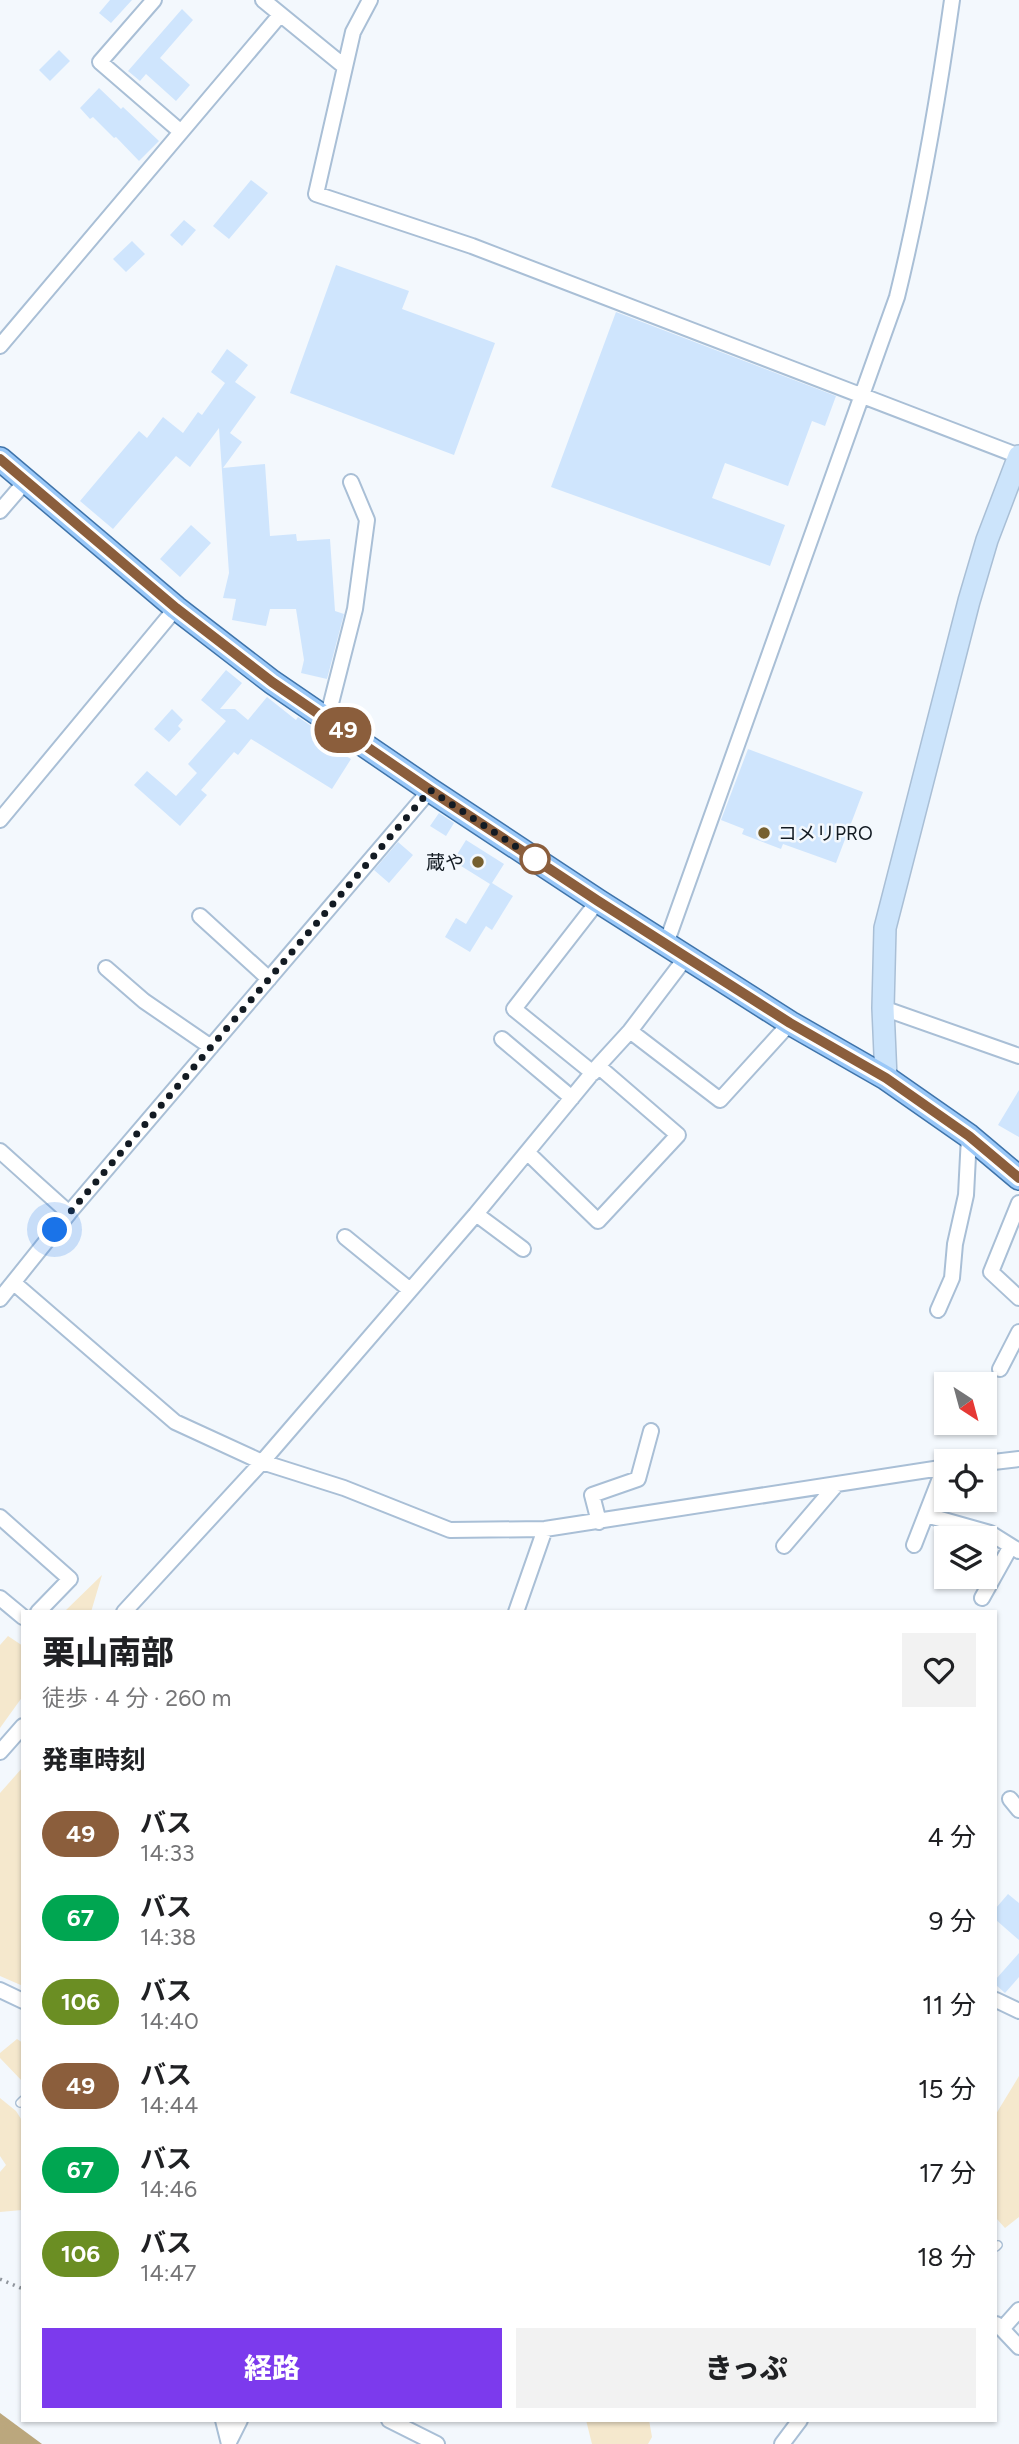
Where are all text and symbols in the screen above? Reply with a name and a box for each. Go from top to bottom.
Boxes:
line badge: 49 [312,707,374,753]
text: 49 [328,715,358,744]
place label: コメリPRO [778,822,873,845]
marker: コメリPRO [756,825,772,841]
unlabelled marker [520,844,550,874]
place label: 蔵や [426,851,464,874]
marker: 蔵や [470,854,486,870]
your location [37,1212,72,1247]
north arrow [934,1372,998,1435]
map controls [934,1372,997,1589]
button: locate [934,1449,997,1512]
button: layers [934,1526,997,1589]
text: 栗山南部 [42,1633,174,1672]
button: heart [902,1633,976,1707]
text: 徒歩 · 4 分 · 260 m [42,1684,231,1712]
text: 発車時刻 [42,1744,146,1776]
text: バス [140,1807,192,1839]
text: 49 [66,1819,95,1848]
text: 4 分 [927,1821,976,1853]
text: 14:33 [140,1839,195,1867]
text: バス [140,1891,192,1923]
text: 67 [67,1903,94,1932]
text: 9 分 [929,1905,976,1937]
text: 14:38 [140,1923,196,1951]
text: バス [140,1975,192,2007]
text: 106 [61,1987,100,2016]
text: 11 分 [922,1989,976,2021]
text: 14:40 [140,2007,199,2035]
text: バス [140,2059,192,2091]
text: 49 [66,2071,95,2100]
text: 15 分 [918,2073,976,2105]
text: 14:44 [140,2091,198,2119]
text: バス [140,2143,192,2175]
text: 67 [67,2155,94,2184]
text: 17 分 [919,2157,976,2189]
text: 14:46 [140,2175,197,2203]
text: バス [140,2227,192,2259]
text: 106 [61,2239,100,2268]
text: 18 分 [917,2241,976,2273]
text: 14:47 [140,2259,196,2287]
button: 経路 [42,2328,502,2408]
button: きっぷ [516,2328,976,2408]

